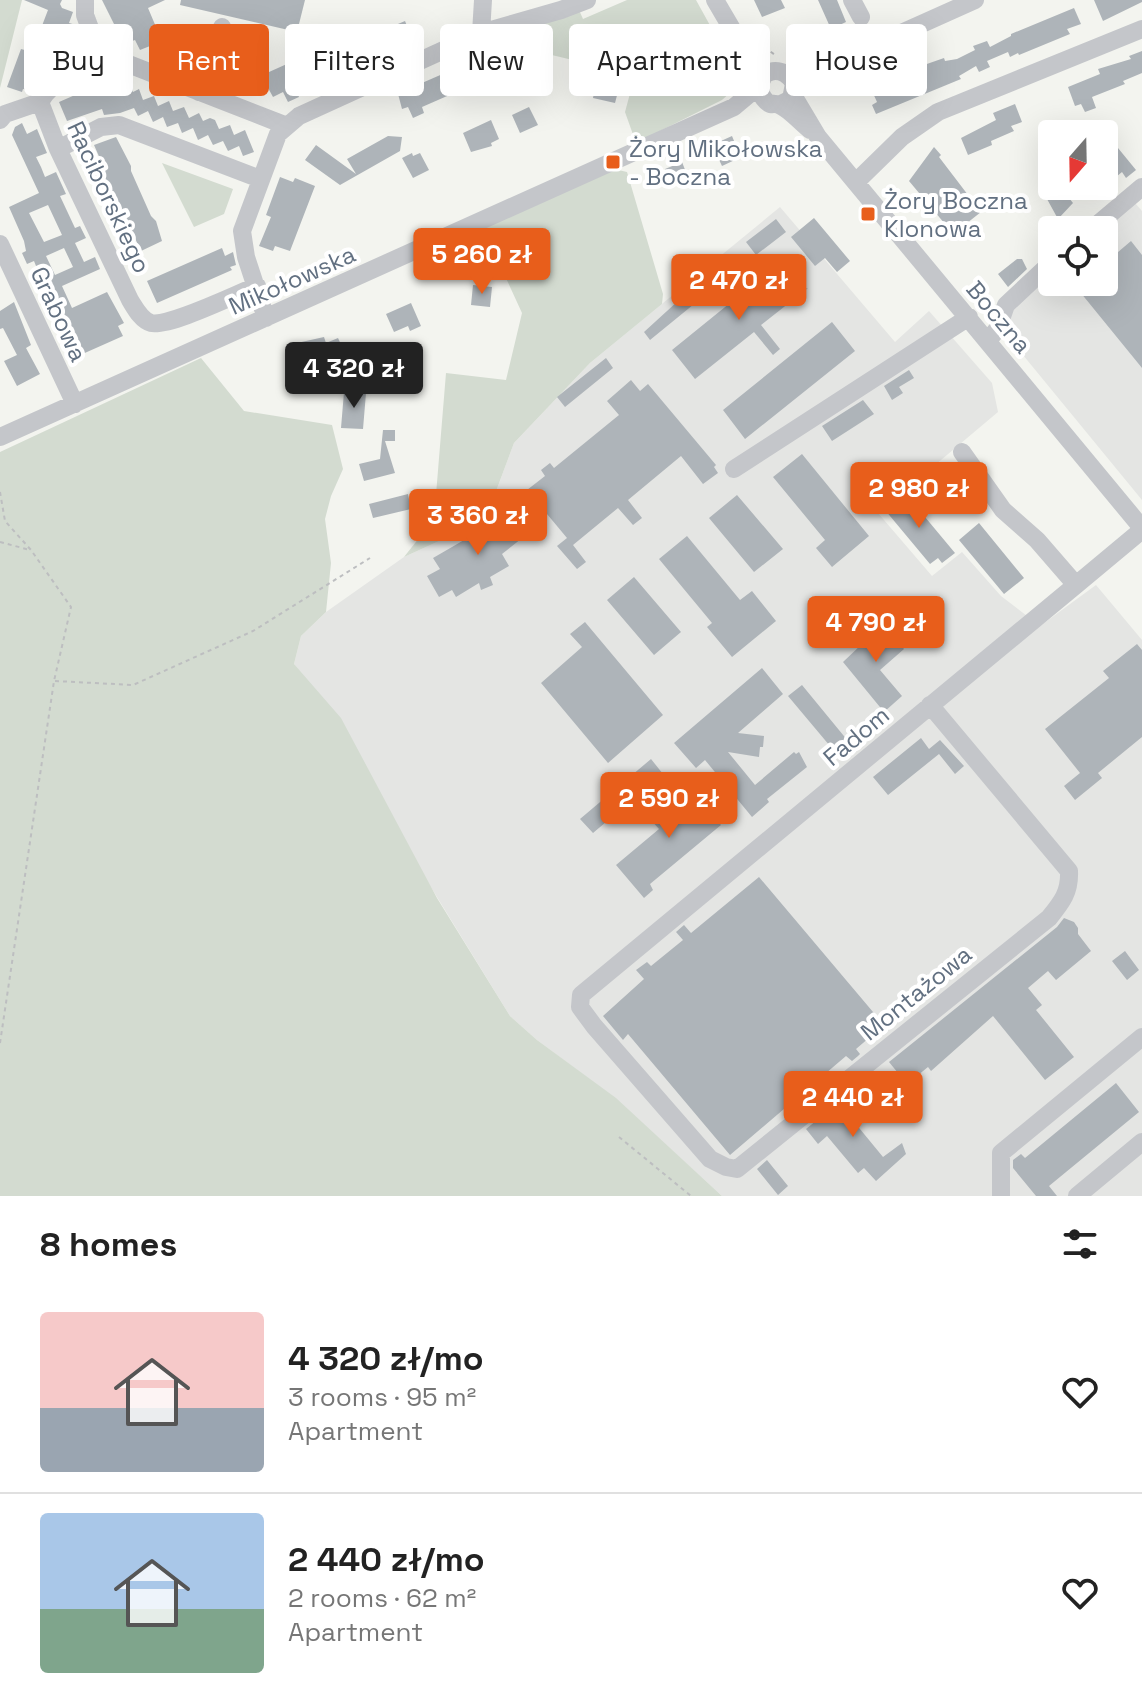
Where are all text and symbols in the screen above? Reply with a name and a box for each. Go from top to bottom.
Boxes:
chip: Buy [24,24,133,96]
chip: Rent [149,24,269,96]
chip: Filters [285,24,424,96]
chip: New [440,24,553,96]
chip: Apartment [569,24,770,96]
chip: House [786,24,927,96]
street label: Raciborskiego [60,116,158,278]
north arrow [1038,120,1118,200]
map controls [1038,120,1118,296]
place label: Żory Mikołowska - Boczna [629,133,823,192]
marker: Żory Mikołowska - Boczna [604,153,622,171]
place label: Żory Boczna Klonowa [884,185,1028,244]
marker: Żory Boczna Klonowa [859,205,877,223]
button: locate [1038,216,1118,296]
pin: 5 260 zł [399,228,565,296]
text: 5 260 zł [431,237,533,271]
street label: Mikołowska [224,238,360,322]
pin: 2 470 zł [656,254,822,322]
street label: Grabowa [24,262,95,367]
text: 2 470 zł [689,263,789,297]
street label: Boczna [960,274,1039,360]
pin: 4 320 zł [271,342,437,410]
text: 4 320 zł [303,351,405,385]
pin: 2 980 zł [836,462,1002,530]
text: 2 980 zł [868,471,970,505]
pin: 3 360 zł [395,489,561,557]
text: 3 360 zł [427,498,529,532]
pin: 4 790 zł [793,596,959,664]
text: 4 790 zł [825,605,927,639]
street label: Fadom [816,699,896,773]
pin: 2 590 zł [586,772,752,840]
text: 2 590 zł [618,781,720,815]
street label: Montażowa [854,939,978,1047]
pin: 2 440 zł [770,1071,936,1139]
text: 2 440 zł [802,1080,904,1114]
icon: filters [1058,1222,1102,1266]
text: 8 homes [40,1223,177,1266]
text: 4 320 zł/mo [288,1337,484,1380]
icon: home [104,1344,200,1440]
icon: heart [1058,1370,1102,1414]
text: 3 rooms · 95 m² [288,1380,476,1414]
text: Apartment [288,1414,423,1448]
text: 2 440 zł/mo [288,1538,485,1581]
icon: home [104,1545,200,1641]
icon: heart [1058,1571,1102,1615]
text: 2 rooms · 62 m² [288,1581,476,1615]
text: Apartment [288,1615,423,1649]

